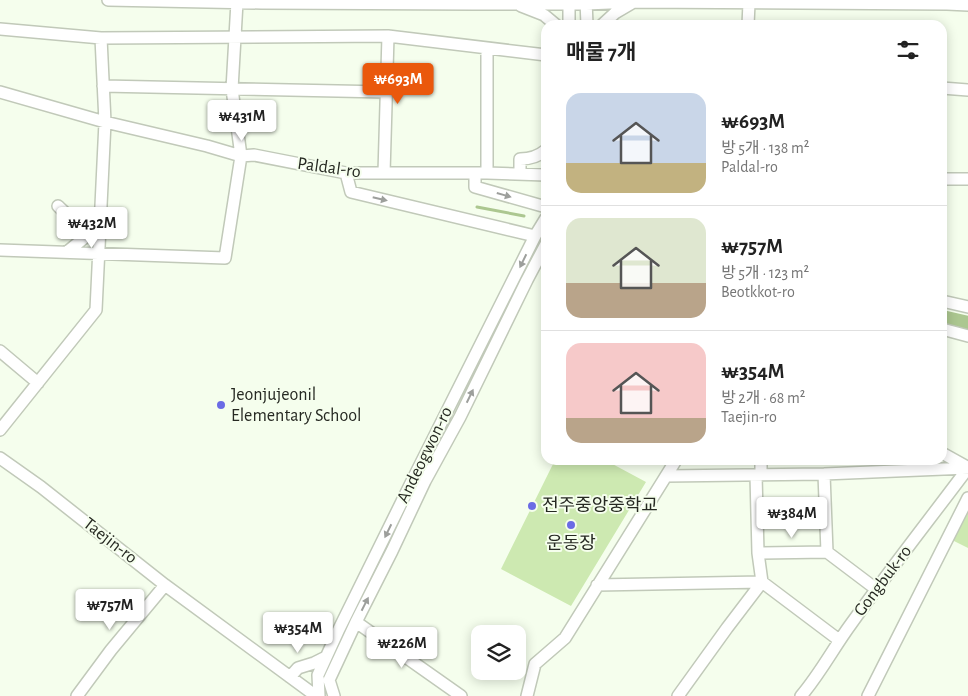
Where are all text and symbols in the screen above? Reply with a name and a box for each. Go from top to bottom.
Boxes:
icon: filters [894,36,922,64]
text: 매물 7개 [566,42,636,63]
pin: ₩693M [363,62,433,105]
text: ₩693M [374,71,422,87]
pin: ₩431M [207,100,277,142]
text: ₩431M [218,108,266,124]
text: ₩693M [721,111,785,132]
icon: home [606,113,666,173]
text: 방 5개 · 138 m² [721,140,809,156]
street label: Paldal-ro [296,155,362,181]
text: Paldal-ro [721,159,778,175]
one-way arrow [497,192,512,200]
one-way arrow [372,195,387,203]
pin: ₩432M [57,206,127,249]
text: ₩432M [68,215,116,231]
text: ₩757M [721,236,783,257]
icon: home [606,238,666,298]
one-way arrow [519,253,528,268]
text: 방 5개 · 123 m² [721,265,809,281]
text: Beotkkot-ro [721,284,795,300]
text: ₩354M [721,361,784,382]
icon: home [606,363,666,423]
place label: Jeonjujeonil Elementary School [231,386,362,425]
one-way arrow [466,389,474,404]
text: 방 2개 · 68 m² [721,390,805,406]
marker: Jeonjujeonil Elementary School [215,399,227,411]
street label: Andeogwon-ro [394,404,456,506]
text: Taejin-ro [721,409,777,425]
place label: 전주중앙중학교 [542,495,658,515]
pin: ₩384M [757,496,827,539]
marker: 전주중앙중학교 [526,500,538,512]
text: ₩384M [767,505,817,521]
street label: Taejin-ro [80,515,140,568]
marker: 운동장 [565,519,577,531]
one-way arrow [383,524,391,538]
place label: 운동장 [546,533,596,553]
street label: Gongbuk-ro [851,542,915,620]
pin: ₩757M [75,588,145,631]
text: ₩757M [86,597,134,613]
one-way arrow [361,597,369,611]
pin: ₩354M [263,612,333,654]
text: ₩354M [274,620,322,636]
map controls [471,625,526,680]
button: layers [471,625,526,680]
pin: ₩226M [367,626,437,669]
text: ₩226M [377,635,427,651]

